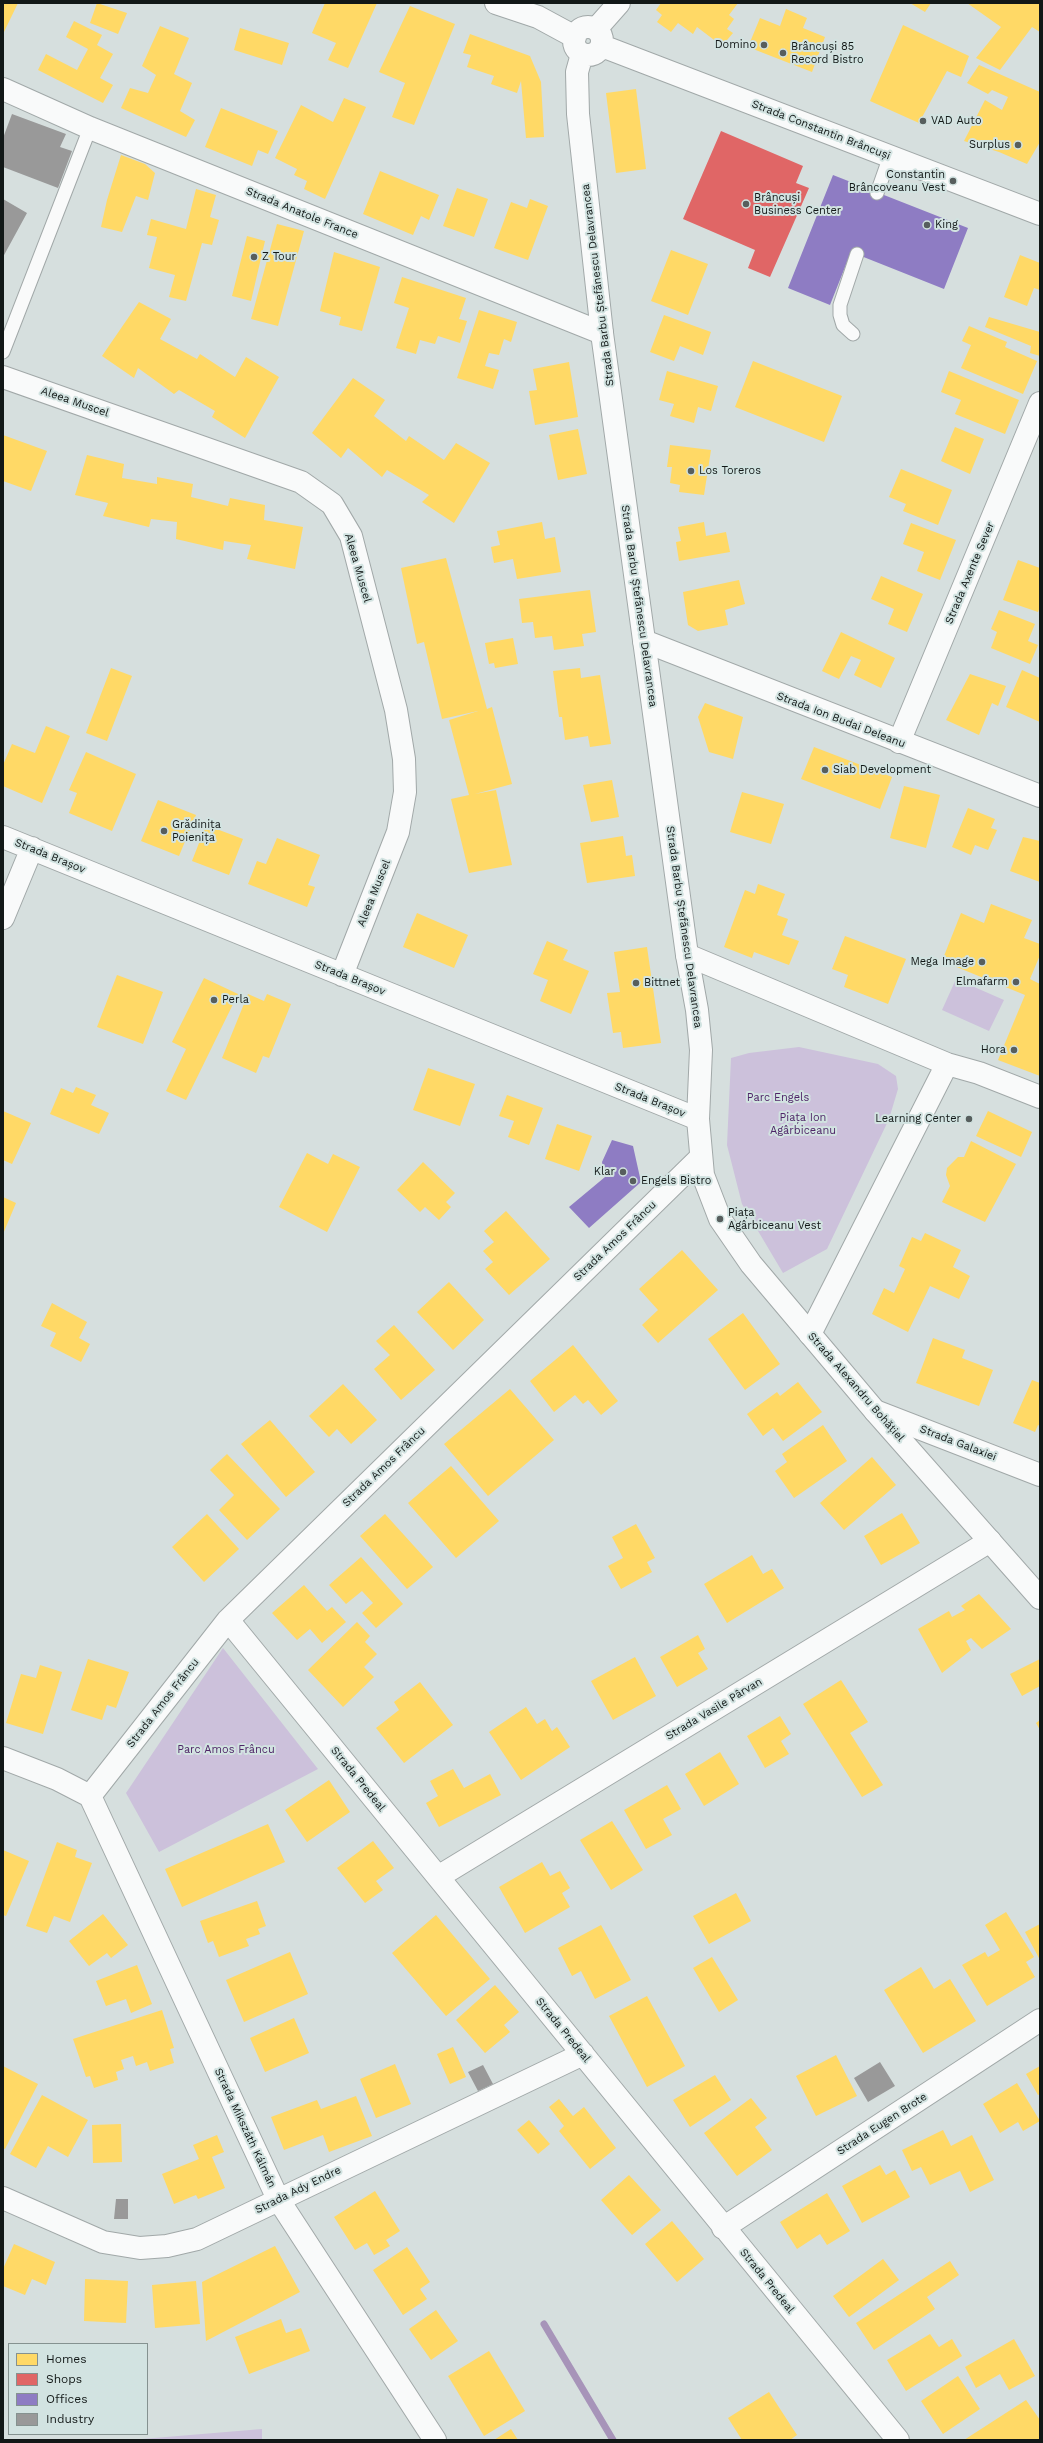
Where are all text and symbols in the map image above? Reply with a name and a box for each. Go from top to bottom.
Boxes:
place label: Domino [715,38,756,52]
marker: Domino [759,40,769,50]
place label: Brâncuși 85 Record Bistro [791,40,864,66]
marker: Brâncuși 85 Record Bistro [778,48,788,58]
street label: Strada Constantin Brâncuși [750,97,892,163]
place label: VAD Auto [931,114,982,128]
marker: VAD Auto [918,116,928,126]
place label: Surplus [969,138,1010,152]
marker: Surplus [1013,140,1023,150]
place label: Constantin Brâncoveanu Vest [849,168,945,194]
marker: Constantin Brâncoveanu Vest [948,176,958,186]
street label: Strada Barbu Ștefănescu Delavrancea [579,183,617,387]
street label: Strada Anatole France [244,184,360,242]
place label: Brâncuși Business Center [754,191,841,217]
marker: Brâncuși Business Center [741,199,751,209]
place label: King [935,218,958,232]
marker: King [922,220,932,230]
place label: Z Tour [262,250,296,264]
marker: Z Tour [249,252,259,262]
street label: Aleea Muscel [39,384,111,420]
place label: Los Toreros [699,464,761,478]
marker: Los Toreros [686,466,696,476]
street label: Strada Barbu Ștefănescu Delavrancea [618,504,660,708]
street label: Strada Axente Sever [943,520,997,626]
street label: Aleea Muscel [342,532,374,604]
street label: Strada Ion Budai Deleanu [775,689,907,751]
place label: Siab Development [833,763,931,777]
marker: Siab Development [820,765,830,775]
place label: Grădinița Poienița [172,818,221,844]
street label: Strada Barbu Ștefănescu Delavrancea [663,825,705,1029]
marker: Grădinița Poienița [159,826,169,836]
street label: Strada Brașov [13,836,87,876]
street label: Aleea Muscel [355,858,393,928]
place label: Mega Image [910,955,974,969]
marker: Mega Image [977,957,987,967]
street label: Strada Brașov [313,958,387,998]
place label: Elmafarm [956,975,1008,989]
place label: Bittnet [644,976,680,990]
marker: Elmafarm [1011,977,1021,987]
marker: Bittnet [631,978,641,988]
place label: Perla [222,993,249,1007]
marker: Perla [209,995,219,1005]
place label: Hora [981,1043,1006,1057]
marker: Hora [1009,1045,1019,1055]
street label: Strada Brașov [613,1080,687,1120]
park label: Parc Engels [747,1091,809,1105]
park label: Piața Ion Agârbiceanu [770,1111,836,1137]
place label: Learning Center [875,1112,961,1126]
marker: Learning Center [964,1114,974,1124]
place label: Klar [594,1165,615,1179]
marker: Klar [618,1167,628,1177]
place label: Engels Bistro [641,1174,711,1188]
marker: Engels Bistro [628,1176,638,1186]
street label: Strada Amos Frâncu [571,1198,659,1284]
place label: Piața Agârbiceanu Vest [728,1206,821,1232]
marker: Piața Agârbiceanu Vest [715,1214,725,1224]
street label: Strada Alexandru Bohățiel [805,1330,907,1444]
street label: Strada Galaxiei [918,1422,998,1464]
street label: Strada Amos Frâncu [340,1424,428,1510]
street label: Strada Amos Frâncu [124,1656,202,1750]
street label: Strada Vasile Pârvan [663,1675,765,1743]
park label: Parc Amos Frâncu [177,1743,275,1757]
street label: Strada Predeal [328,1744,388,1814]
street label: Strada Predeal [533,1995,593,2065]
street label: Strada Mikszáth Kálmán [211,2066,279,2190]
street label: Strada Eugen Brote [835,2090,929,2158]
street label: Strada Ady Endre [253,2163,343,2217]
street label: Strada Predeal [737,2246,797,2316]
legend [8,2343,148,2435]
text: Homes [46,2352,87,2366]
text: Shops [46,2372,82,2386]
text: Offices [46,2392,88,2406]
text: Industry [46,2412,94,2426]

